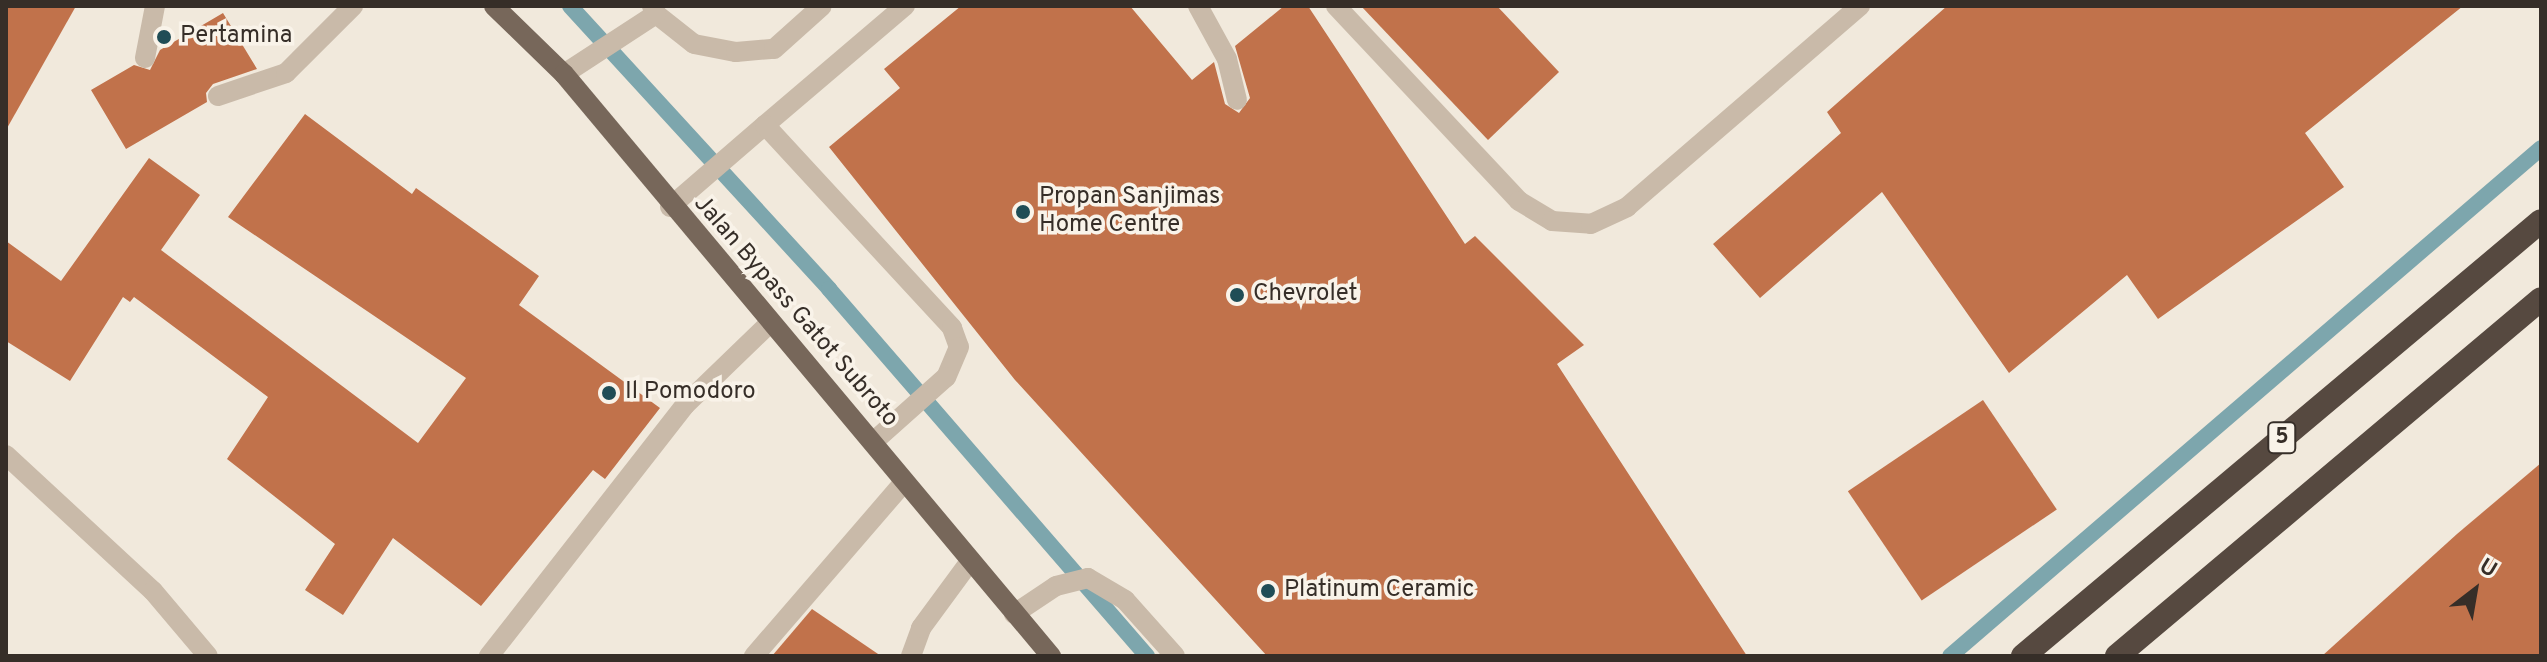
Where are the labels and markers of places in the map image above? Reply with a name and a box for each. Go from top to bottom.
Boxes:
place label: Pertamina [180,23,292,51]
marker: Pertamina [155,28,173,46]
place label: Propan Sanjimas Home Centre [1039,184,1220,240]
marker: Propan Sanjimas Home Centre [1014,203,1032,221]
place label: Chevrolet [1253,281,1358,309]
marker: Chevrolet [1228,286,1246,304]
place label: Il Pomodoro [625,379,756,407]
marker: Il Pomodoro [600,384,618,402]
place label: Platinum Ceramic [1284,577,1475,605]
marker: Platinum Ceramic [1259,582,1277,600]

